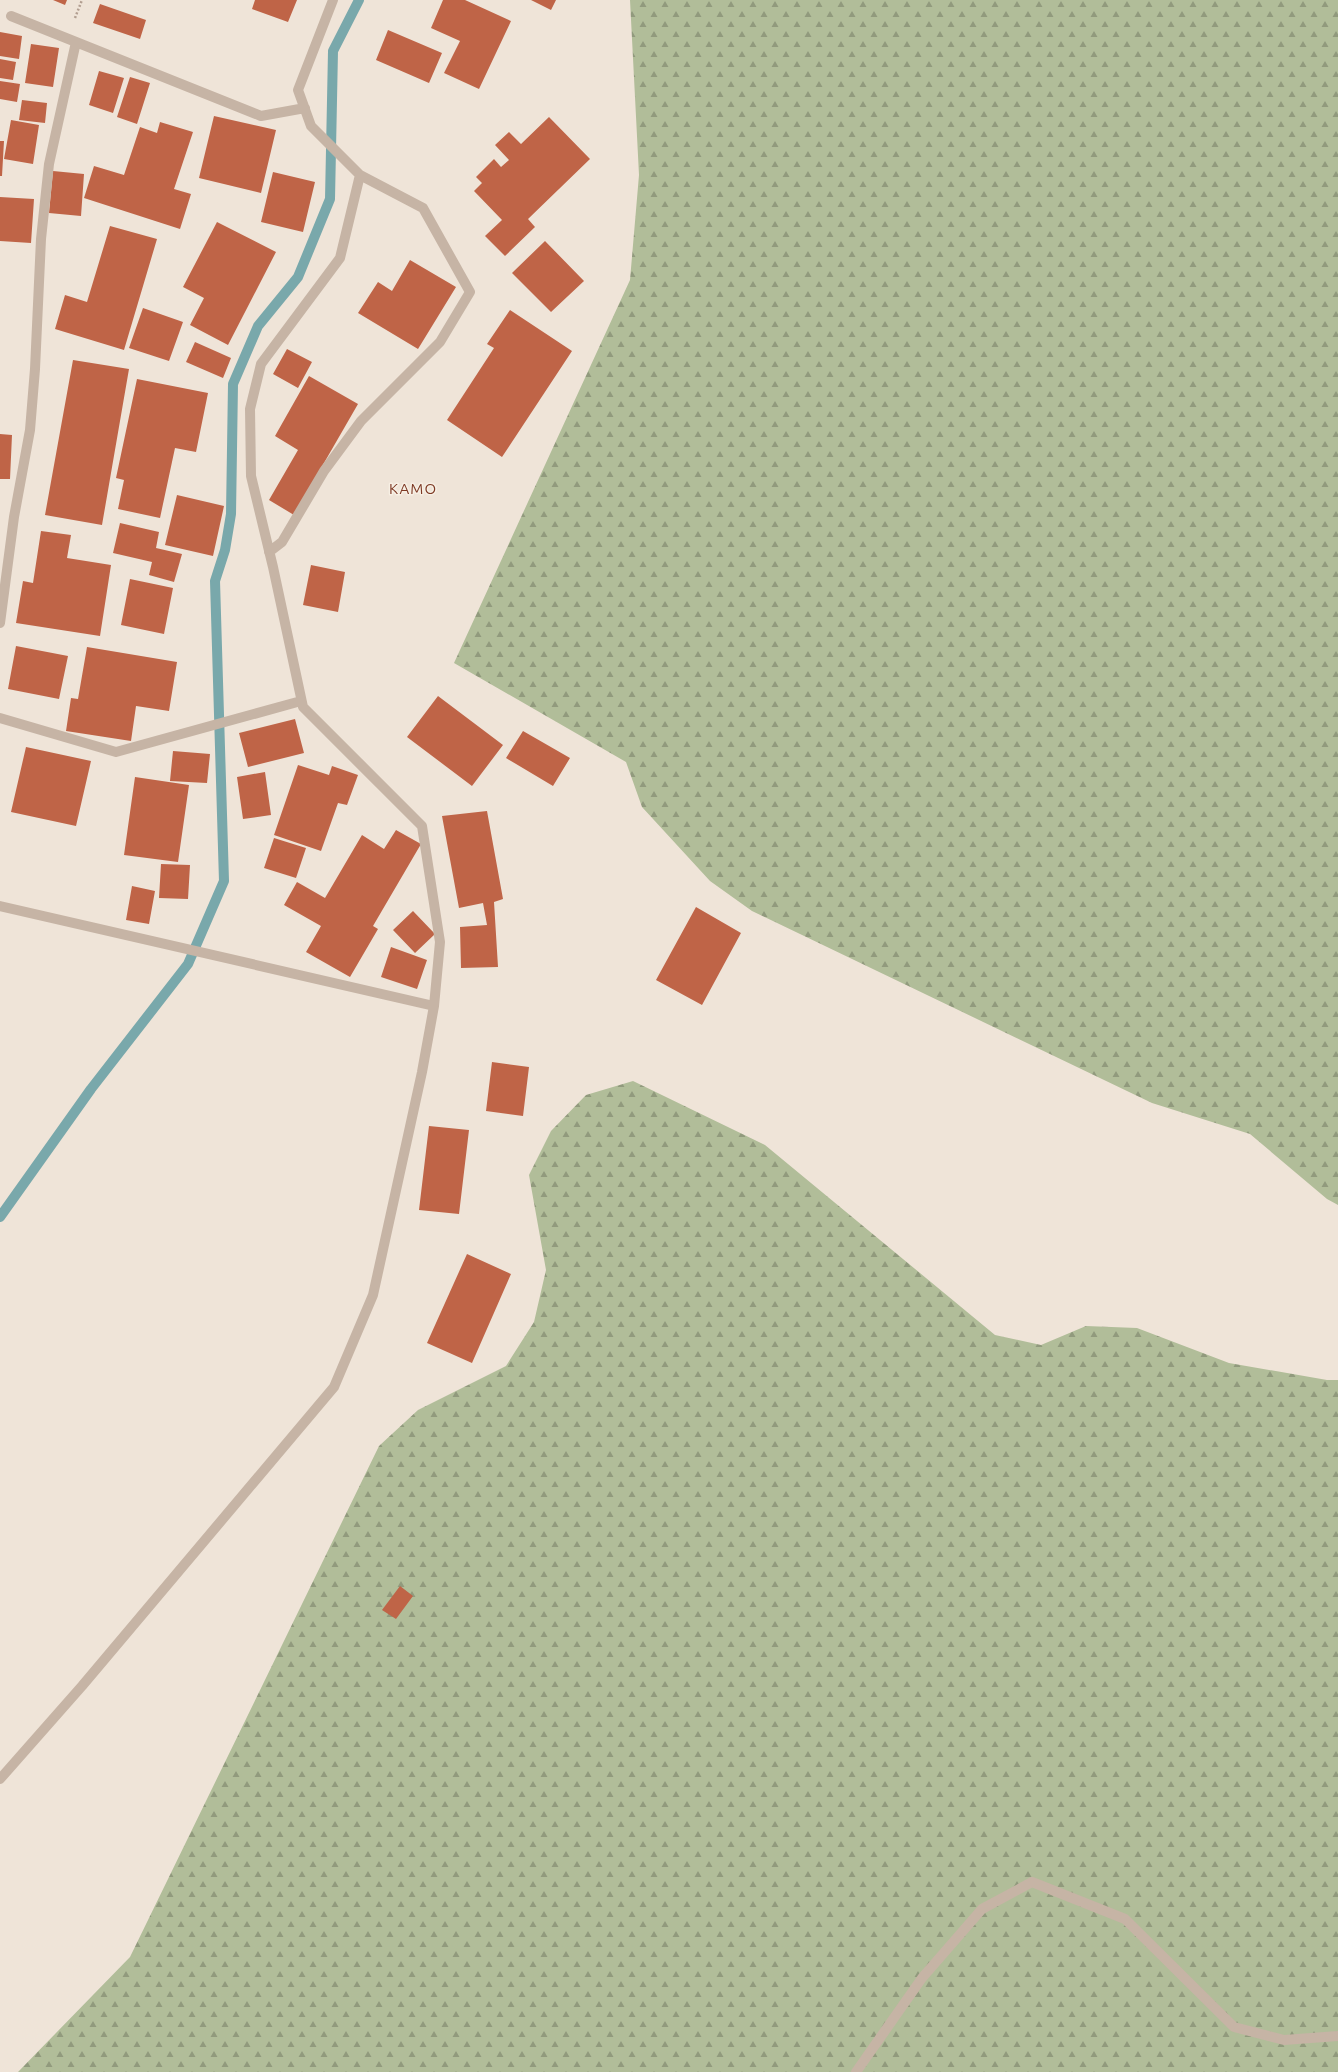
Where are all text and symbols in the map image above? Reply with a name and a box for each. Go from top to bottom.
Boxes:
district label: KAMO [389,480,437,497]

